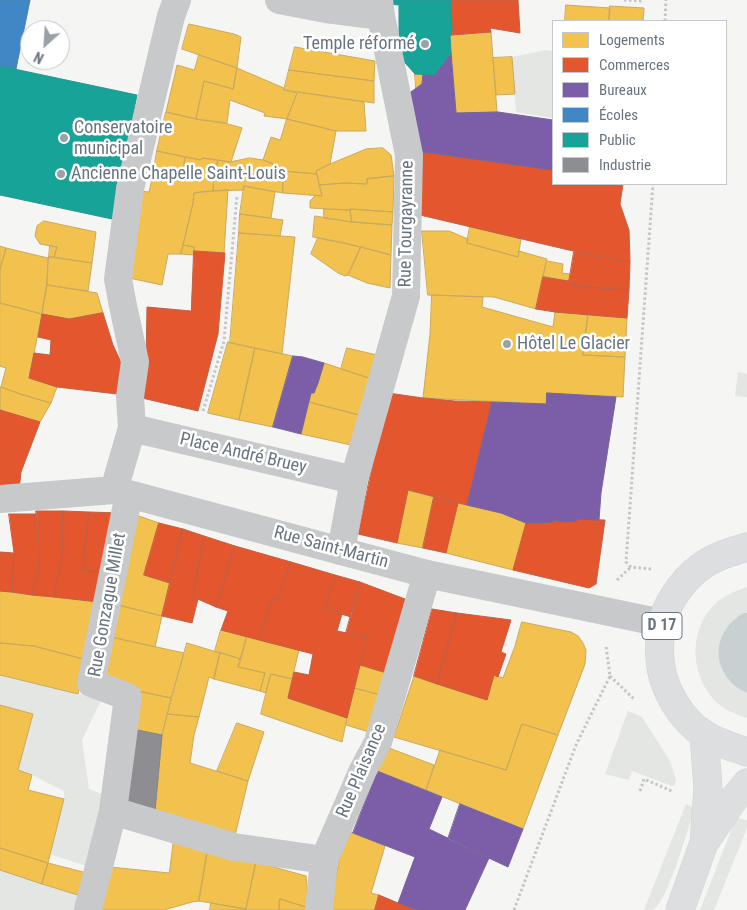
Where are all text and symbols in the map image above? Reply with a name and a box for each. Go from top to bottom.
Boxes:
north arrow [20,20,70,70]
legend [552,20,727,185]
text: Logements [599,31,665,49]
place label: Temple réformé [303,33,415,55]
marker: Temple réformé [419,38,431,50]
text: N [32,49,46,67]
text: Commerces [599,56,670,74]
text: Bureaux [599,81,647,99]
text: Écoles [599,106,638,124]
place label: Conservatoire municipal [74,117,173,160]
text: Public [599,131,636,149]
marker: Conservatoire municipal [58,132,70,144]
text: Industrie [599,156,651,174]
street label: Rue Tourgayranne [395,160,419,288]
place label: Ancienne Chapelle Saint-Louis [71,163,286,185]
marker: Ancienne Chapelle Saint-Louis [55,168,67,180]
place label: Hôtel Le Glacier [517,333,630,355]
marker: Hôtel Le Glacier [501,338,513,350]
street label: Place André Bruey [178,429,308,479]
street label: Rue Saint-Martin [271,522,391,574]
street label: Rue Gonzague Millet [85,531,131,679]
road number: D 17 [642,612,682,640]
street label: Rue Plaisance [333,721,391,821]

